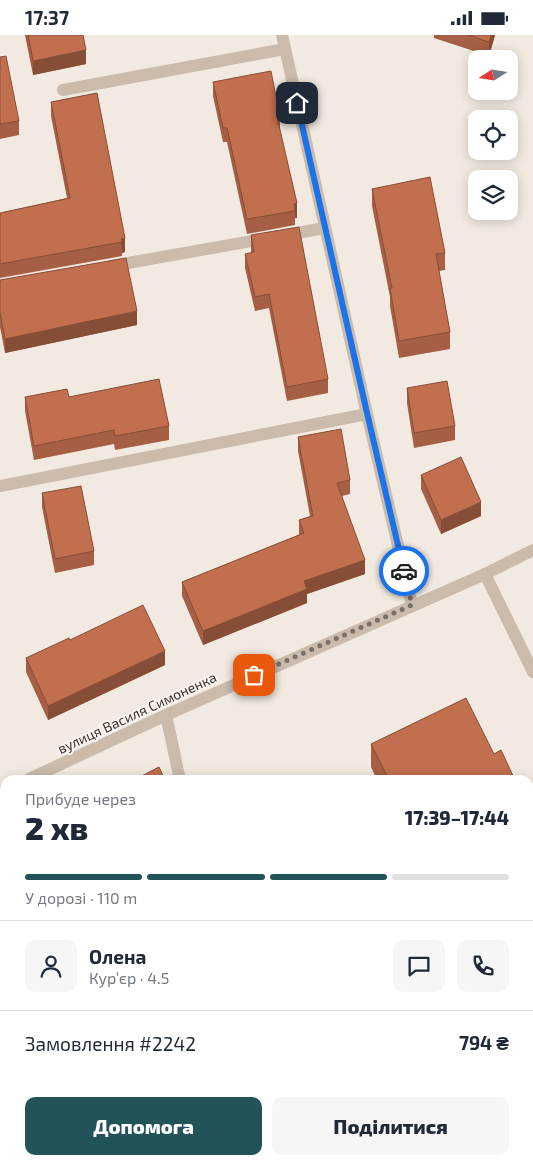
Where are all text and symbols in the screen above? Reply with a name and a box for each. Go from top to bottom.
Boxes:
text: 17:37 [25,6,69,29]
north arrow [468,50,518,100]
map controls [468,50,518,220]
pin [276,82,318,124]
icon: home [283,89,311,117]
button: locate [468,110,518,160]
button: layers [468,170,518,220]
courier [379,546,429,596]
icon: car [390,557,418,585]
pin [233,654,275,696]
icon: bag [240,661,268,689]
street label: вулиця Василя Симоненка [55,668,219,757]
text: Прибуде через [25,789,136,808]
text: 17:39–17:44 [405,806,509,829]
text: 2 хв [25,808,88,846]
text: У дорозі · 110 m [25,888,137,907]
button: person [25,940,77,992]
button: chat [393,940,445,992]
button: phone [457,940,509,992]
text: Олена [89,945,146,968]
text: Кур’єр · 4.5 [89,968,169,987]
text: 794 ₴ [459,1031,509,1054]
text: Замовлення #2242 [25,1032,196,1055]
button: Допомога [25,1097,262,1155]
button: Поділитися [272,1097,509,1155]

